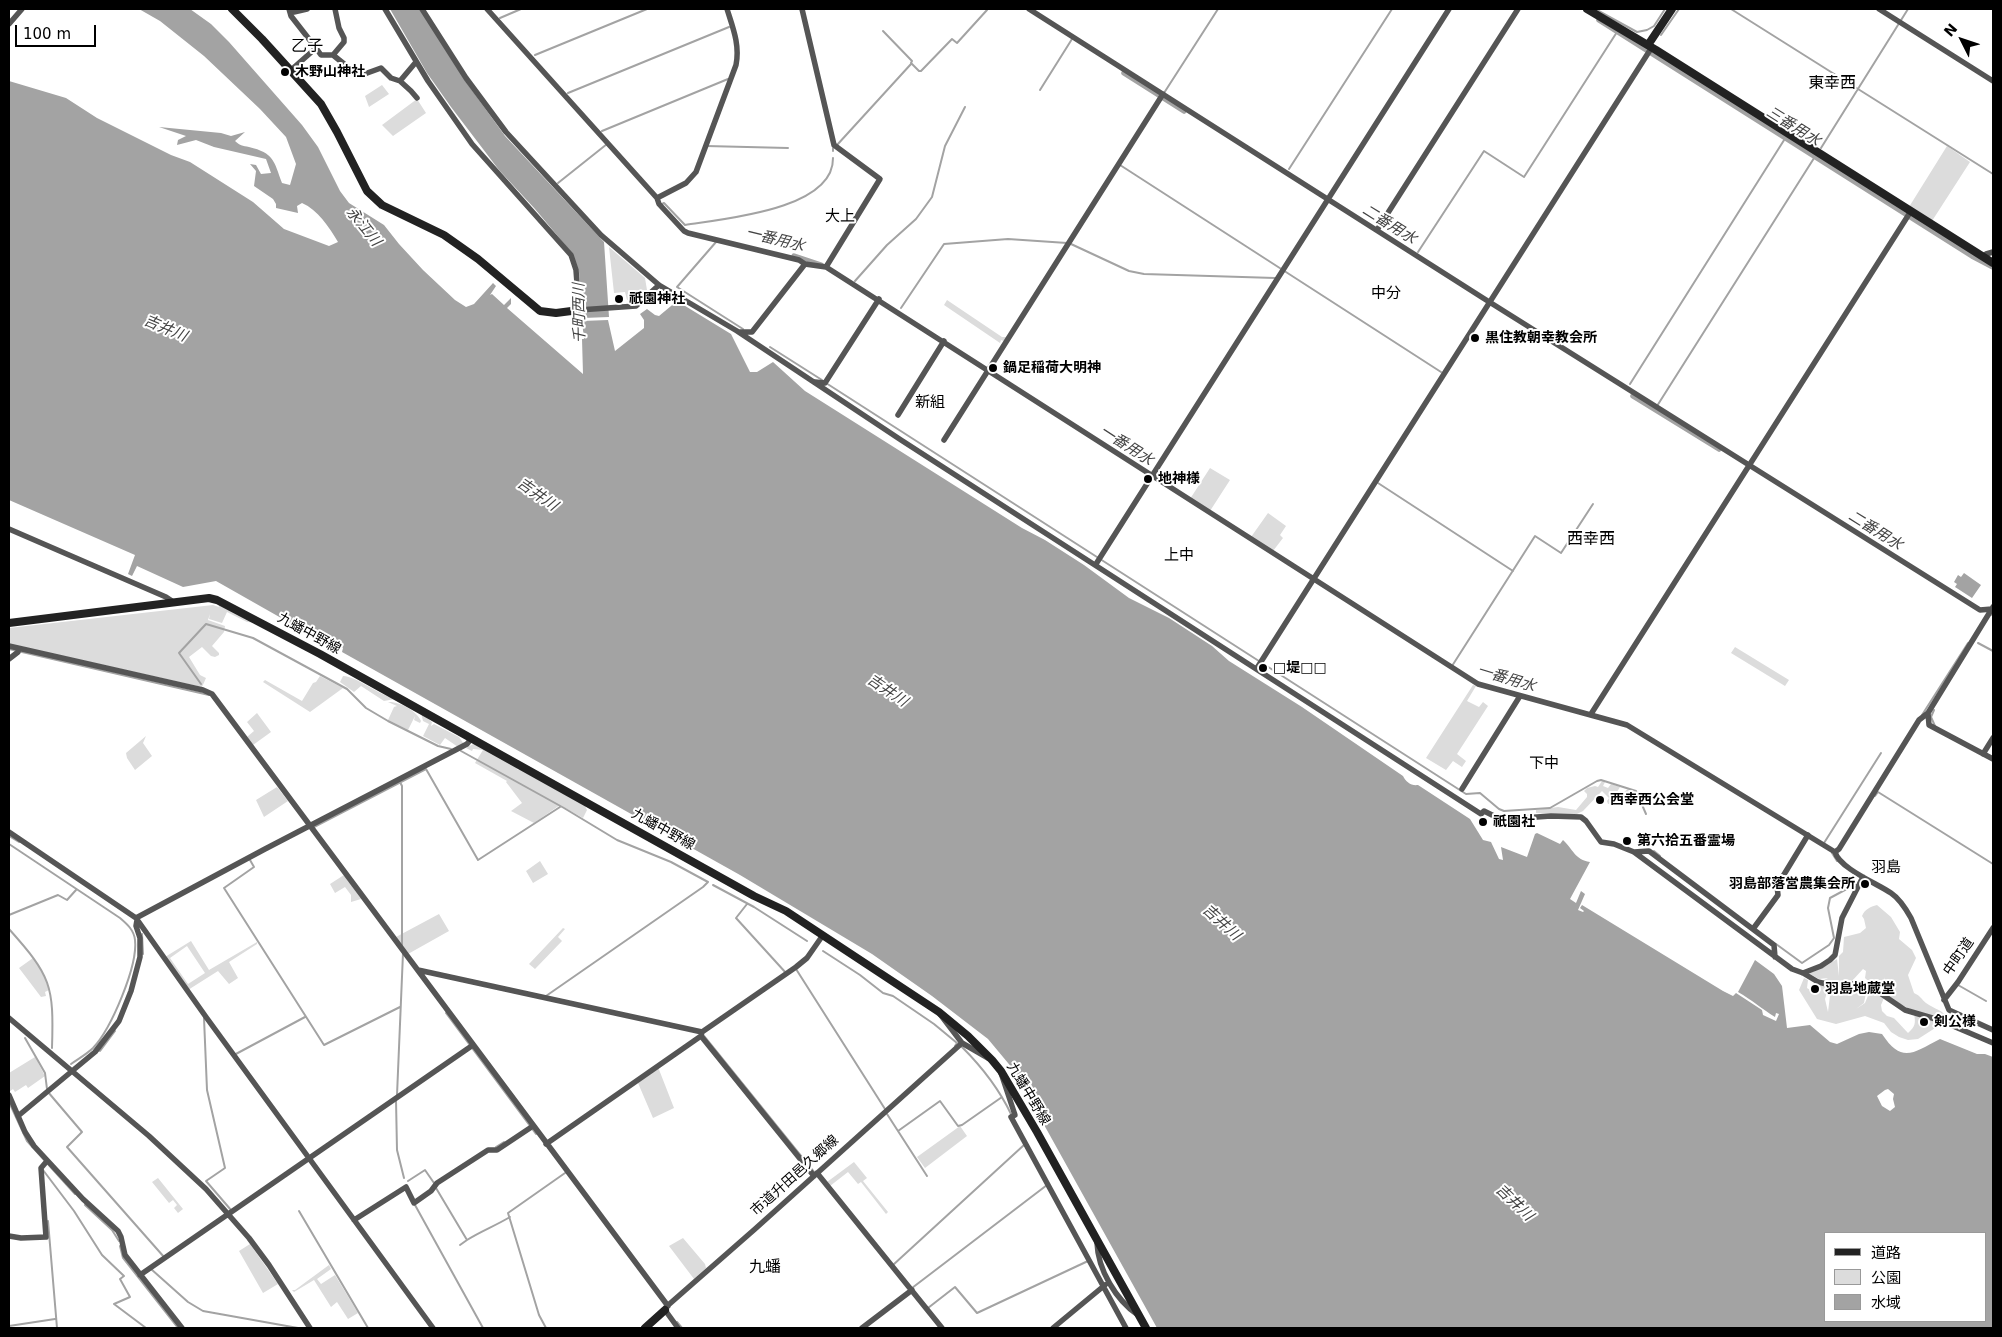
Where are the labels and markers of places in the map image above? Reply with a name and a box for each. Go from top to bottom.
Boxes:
place label: 木野山神社 [295,64,365,80]
marker: 木野山神社 [279,66,291,78]
place label: 祇園神社 [629,291,685,307]
marker: 祇園神社 [613,293,625,305]
place label: 黒住教朝幸教会所 [1485,330,1597,346]
marker: 黒住教朝幸教会所 [1469,332,1481,344]
place label: 鍋足稲荷大明神 [1003,360,1101,376]
marker: 鍋足稲荷大明神 [987,362,999,374]
place label: 地神様 [1158,471,1200,487]
marker: 地神様 [1142,473,1154,485]
place label: □堤□□ [1273,660,1327,676]
marker: □堤□□ [1257,662,1269,674]
place label: 西幸西公会堂 [1610,792,1694,808]
marker: 西幸西公会堂 [1594,794,1606,806]
place label: 祇園社 [1493,814,1535,830]
marker: 祇園社 [1477,816,1489,828]
place label: 第六拾五番霊場 [1637,833,1735,849]
marker: 第六拾五番霊場 [1621,835,1633,847]
place label: 羽島部落営農集会所 [1729,876,1855,892]
marker: 羽島部落営農集会所 [1859,878,1871,890]
place label: 羽島地蔵堂 [1825,981,1895,997]
marker: 羽島地蔵堂 [1809,983,1821,995]
place label: 剣公様 [1934,1014,1976,1030]
marker: 剣公様 [1918,1016,1930,1028]

